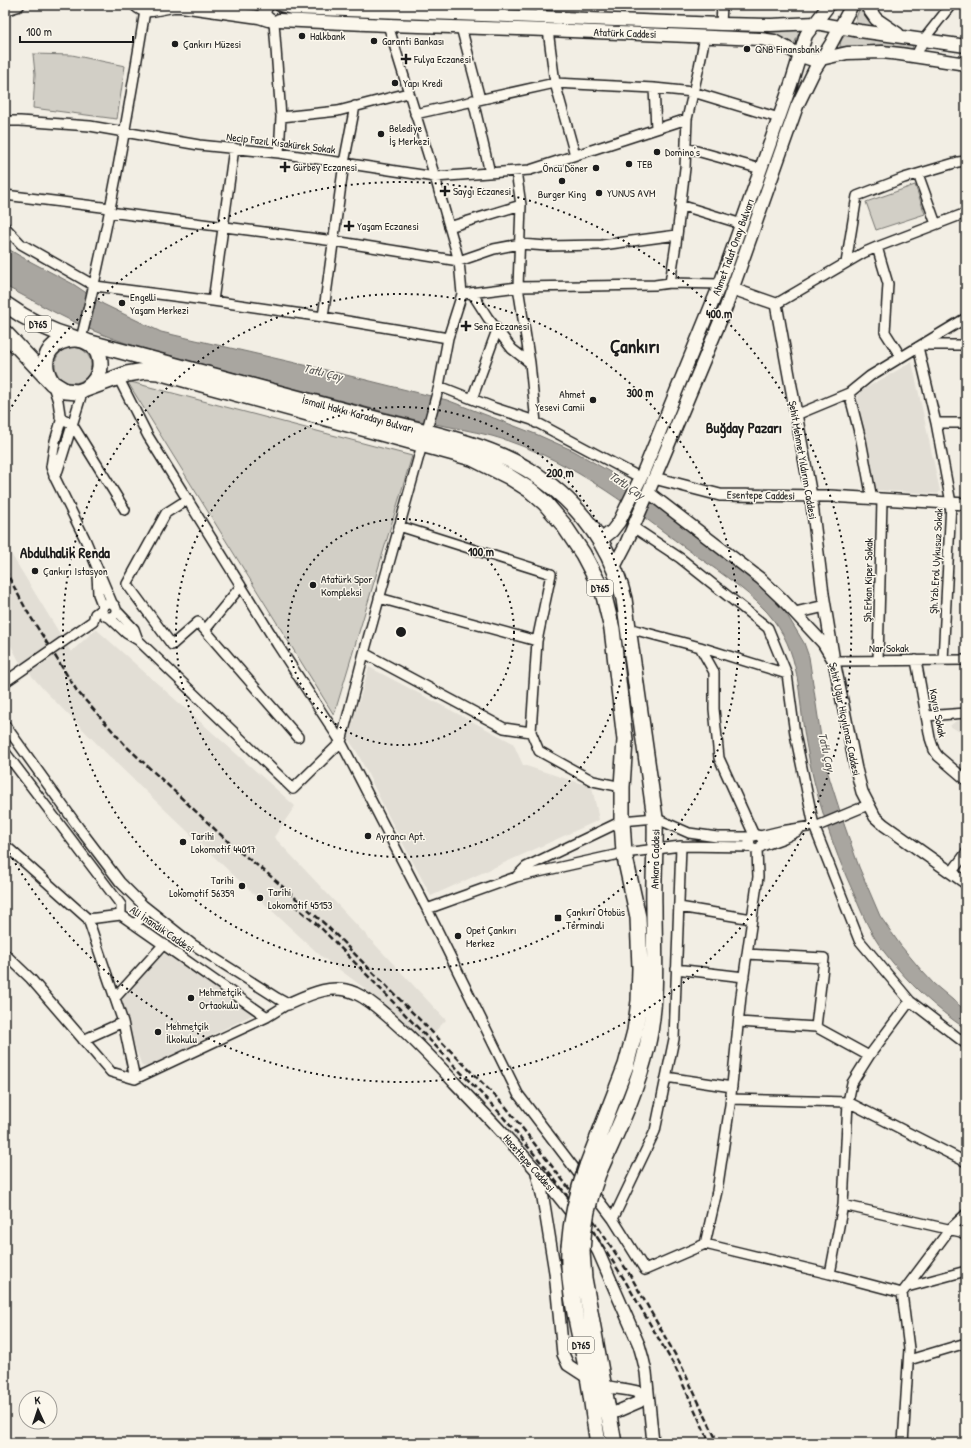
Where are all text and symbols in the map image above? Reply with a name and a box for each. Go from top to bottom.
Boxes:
scale bar [20,18,133,44]
text: 100 m [26,23,52,40]
street label: Atatürk Caddesi [593,25,657,41]
place label: Halkbank [310,29,346,43]
marker: Halkbank [297,31,307,41]
place label: Garanti Bankası [382,34,444,48]
marker: Garanti Bankası [369,36,379,46]
place label: Çankırı Müzesi [183,37,241,51]
marker: Çankırı Müzesi [170,39,180,49]
place label: QNB Finansbank [755,42,820,56]
marker: QNB Finansbank [742,44,752,54]
place label: Fulya Eczanesi [413,52,471,66]
marker: Fulya Eczanesi [401,54,411,64]
place label: Yapı Kredi [403,76,443,90]
marker: Yapı Kredi [390,78,400,88]
place label: Belediye İş Merkezi [389,121,430,148]
street label: Necip Fazıl Kısakürek Sokak [226,129,337,157]
marker: Belediye İş Merkezi [376,129,386,139]
place label: Domino's [665,145,700,159]
marker: Domino's [652,147,662,157]
place label: TEB [637,157,653,171]
marker: TEB [624,159,634,169]
place label: Gürbey Eczanesi [293,160,357,174]
place label: Öncü Döner [542,161,589,175]
marker: Gürbey Eczanesi [280,162,290,172]
marker: Öncü Döner [591,163,601,173]
marker: Burger King [557,176,567,186]
place label: Saygı Eczanesi [453,184,511,198]
marker: Saygı Eczanesi [440,186,450,196]
place label: YUNUS AVM [607,186,656,200]
place label: Burger King [538,187,586,201]
marker: YUNUS AVM [594,188,604,198]
street label: Ahmet Talat Onay Bulvarı [709,197,757,297]
place label: Yaşam Eczanesi [357,219,419,233]
marker: Yaşam Eczanesi [344,221,354,231]
place label: Engelli Yaşam Merkezi [130,290,189,317]
marker: Engelli Yaşam Merkezi [117,298,127,308]
text: 400 m [706,305,732,322]
road number: D765 [25,316,51,332]
place label: Sena Eczanesi [474,319,529,333]
marker: Sena Eczanesi [461,321,471,331]
district label: Çankırı [610,333,660,359]
water label: Tatlı Çay [302,359,346,385]
text: 300 m [626,384,654,401]
place label: Ahmet Yesevi Camii [535,387,585,414]
street label: İsmail Hakkı Karadayı Bulvarı [301,392,415,436]
marker: Ahmet Yesevi Camii [588,395,598,405]
street label: Şehit Mehmet Yıldırım Caddesi [786,400,820,520]
district label: Buğday Pazarı [706,417,782,439]
text: 200 m [546,464,574,481]
water label: Tatlı Çay [606,467,650,504]
street label: Esentepe Caddesi [727,487,795,503]
street label: Şh.Yzb.Erol Uykusuz Sokak [926,507,946,614]
street label: Şh.Erkan Kiper Sokak [860,537,876,622]
district label: Abdulhalik Renda [20,542,110,563]
text: 100 m [468,543,494,560]
place label: Çankırı Istasyon [43,564,108,578]
marker: Çankırı Istasyon [30,566,40,576]
place label: Atatürk Spor Kompleksi [321,572,373,599]
marker: Atatürk Spor Kompleksi [308,580,318,590]
road number: D765 [587,580,613,596]
centre of rings [394,625,408,639]
street label: Nar Sokak [869,641,909,655]
street label: Şehit Uğur Hiçyılmaz Caddesi [826,661,864,777]
street label: Kayısı Sokak [926,687,950,739]
water label: Tatlı Çay [814,731,840,775]
place label: Tarihi Lokomotif 44017 [191,829,256,856]
place label: Ayrancı Apt. [376,829,425,843]
street label: Ankara Caddesi [647,829,663,889]
marker: Ayrancı Apt. [363,831,373,841]
marker: Tarihi Lokomotif 44017 [178,837,188,847]
place label: Tarihi Lokomotif 56359 [169,873,234,900]
marker: Tarihi Lokomotif 56359 [237,881,247,891]
place label: Tarihi Lokomotif 45153 [268,885,333,912]
marker: Tarihi Lokomotif 45153 [255,893,265,903]
street label: Ali İnandık Caddesi [127,903,197,955]
place label: Çankırı Otobüs Terminali [566,905,625,932]
marker: Çankırı Otobüs Terminali [553,913,563,923]
place label: Opet Çankırı Merkez [466,923,517,950]
marker: Opet Çankırı Merkez [453,931,463,941]
place label: Mehmetçik Ortaokulu [199,985,242,1012]
marker: Mehmetçik Ortaokulu [186,993,196,1003]
place label: Mehmetçik İlkokulu [166,1019,209,1046]
marker: Mehmetçik İlkokulu [153,1027,163,1037]
street label: Hacettepe Caddesi [500,1131,558,1195]
road number: D765 [568,1337,594,1353]
north arrow [18,1390,58,1430]
text: K [34,1393,41,1407]

